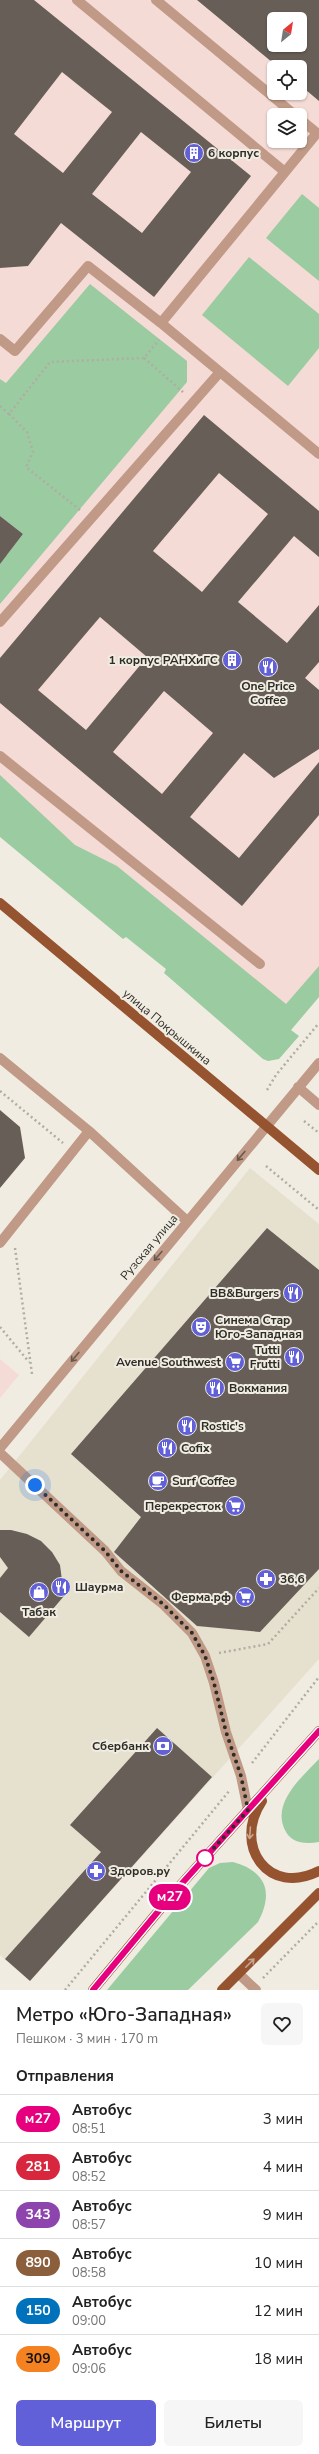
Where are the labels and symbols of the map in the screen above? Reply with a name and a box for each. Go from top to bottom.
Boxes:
north arrow [267,12,307,52]
building icon: 6 корпус [183,142,205,164]
place label: 6 корпус [208,145,259,161]
building icon: 1 корпус РАНХиГС [221,649,243,671]
place label: 1 корпус РАНХиГС [109,652,218,668]
restaurant icon: One Price Coffee [257,656,279,678]
place label: One Price Coffee [241,678,295,708]
street label: улица Покрышкина [119,985,215,1069]
one-way arrow [236,1151,245,1161]
street label: Рузская улица [117,1211,181,1283]
one-way arrow [154,1251,163,1262]
restaurant icon: BB&Burgers [282,1282,304,1304]
place label: BB&Burgers [210,1285,279,1301]
place label: Синема Стар Юго-Западная [215,1312,302,1342]
theatre icon: Синема Стар Юго-Западная [190,1316,212,1338]
place label: Tutti Frutti [250,1342,280,1372]
restaurant icon: Tutti Frutti [283,1346,305,1368]
one-way arrow [71,1351,80,1362]
supermarket icon: Avenue Southwest [224,1351,246,1373]
place label: Avenue Southwest [116,1354,221,1370]
restaurant icon: Вокмания [204,1377,226,1399]
place label: Вокмания [229,1380,287,1396]
restaurant icon: Rostic's [176,1415,198,1437]
place label: Rostic's [201,1418,244,1434]
restaurant icon: Cofix [156,1437,178,1459]
place label: Cofix [181,1440,210,1456]
cafe icon: Surf Coffee [147,1470,169,1492]
place label: Surf Coffee [172,1473,236,1489]
your location [25,1475,45,1495]
supermarket icon: Перекресток [224,1495,246,1517]
place label: Перекресток [145,1498,221,1514]
pharmacy icon: 36,6 [255,1568,277,1590]
place label: 36,6 [280,1571,305,1587]
restaurant icon: Шаурма [50,1576,72,1598]
place label: Шаурма [75,1579,123,1595]
shop icon: Табак [28,1581,50,1603]
supermarket icon: Ферма.рф [234,1586,256,1608]
place label: Ферма.рф [171,1589,231,1605]
place label: Табак [22,1604,56,1620]
bank icon: Сбербанк [152,1735,174,1757]
place label: Сбербанк [92,1738,149,1754]
one-way arrow [247,1826,254,1839]
unlabelled marker [196,1849,214,1867]
pharmacy icon: Здоров.ру [85,1860,107,1882]
place label: Здоров.ру [110,1863,171,1879]
line badge: м27 [147,1884,193,1910]
one-way arrow [245,1958,255,1968]

